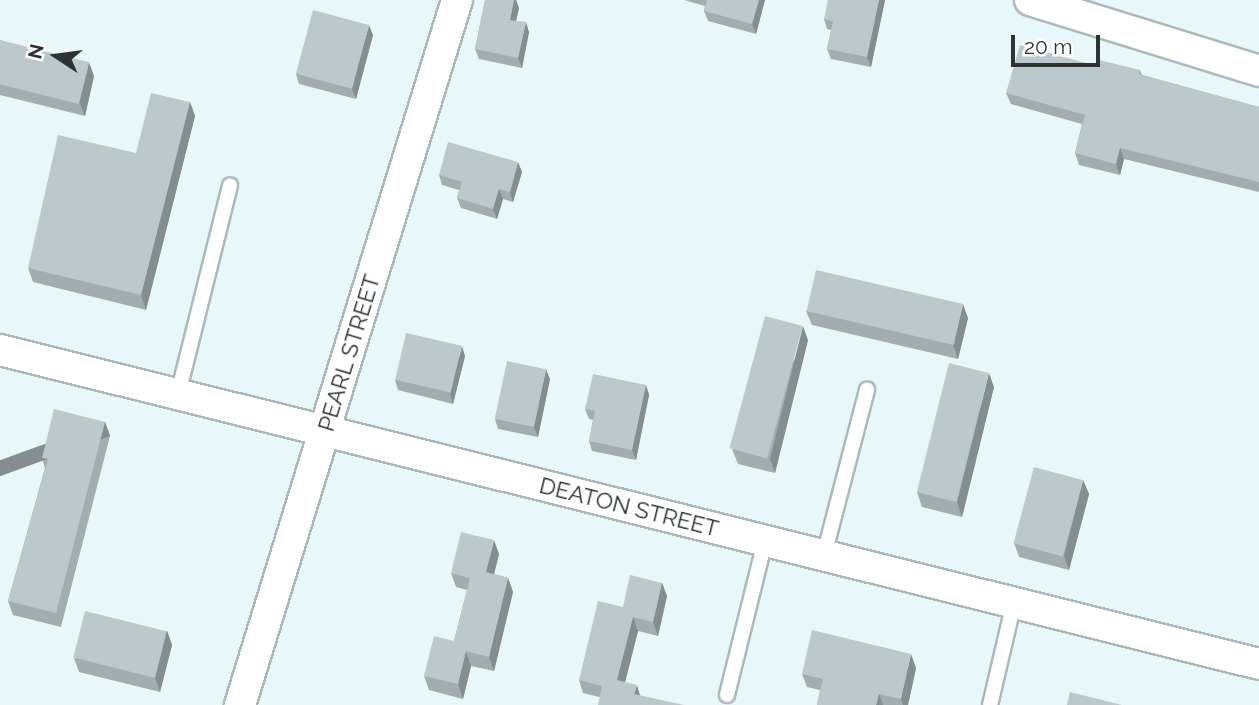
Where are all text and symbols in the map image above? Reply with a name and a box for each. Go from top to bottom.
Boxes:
north arrow [21,21,91,91]
scale bar [1014,21,1103,65]
text: 20 m [1024,34,1072,59]
text: N [23,42,48,61]
street label: PEARL STREET [312,271,386,435]
street label: DEATON STREET [536,471,722,543]

